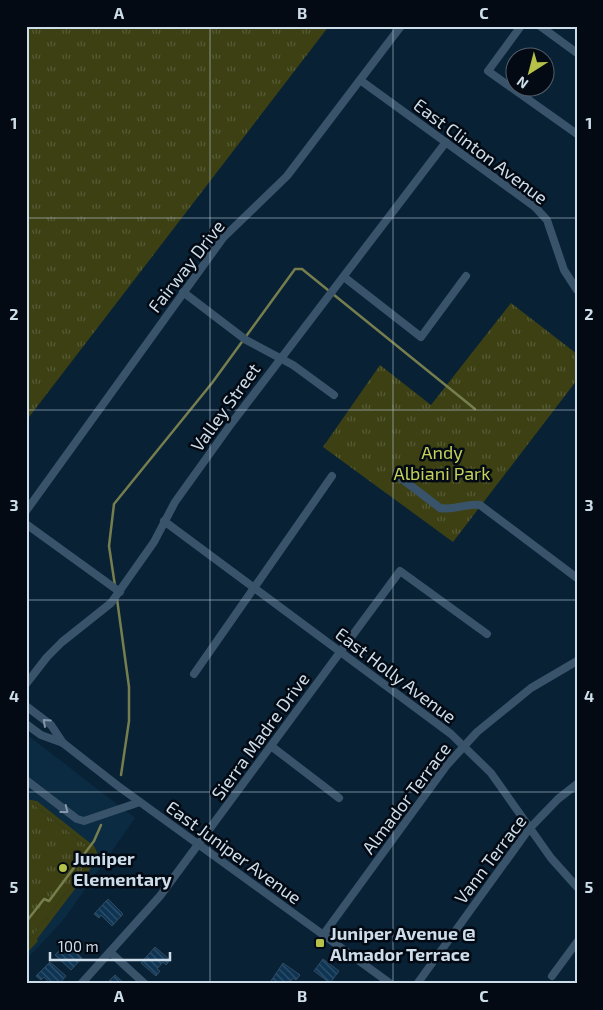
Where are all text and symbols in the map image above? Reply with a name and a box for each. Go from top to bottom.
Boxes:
text: A [114,3,125,22]
text: B [297,3,307,22]
text: C [479,3,489,22]
north arrow [506,48,556,98]
text: N [513,73,531,93]
street label: East Clinton Avenue [410,93,552,209]
text: 1 [11,113,17,132]
text: 1 [586,113,592,132]
street label: Fairway Drive [143,215,229,317]
text: 2 [9,304,19,323]
text: 2 [584,304,594,323]
street label: Valley Street [186,358,264,455]
park label: Andy Albiani Park [394,441,490,484]
text: 3 [9,495,19,514]
text: 3 [584,495,594,514]
street label: East Holly Avenue [331,622,461,728]
street label: Sierra Madre Drive [206,668,314,804]
text: 4 [9,686,19,705]
text: 4 [584,686,594,705]
one-way arrow [43,719,52,728]
street label: Almador Terrace [357,738,455,858]
street label: East Juniper Avenue [162,796,306,908]
one-way arrow [59,804,68,812]
street label: Vann Terrace [449,810,531,908]
place label: Juniper Elementary [73,847,173,890]
marker: Juniper Elementary [57,862,69,874]
text: 5 [10,877,19,896]
text: 5 [585,877,594,896]
place label: Juniper Avenue @ Almador Terrace [330,922,476,965]
scale bar [50,930,170,962]
text: 100 m [58,937,99,955]
marker: Juniper Avenue @ Almador Terrace [314,937,326,949]
text: A [114,986,125,1005]
text: B [297,986,307,1005]
text: C [479,986,489,1005]

